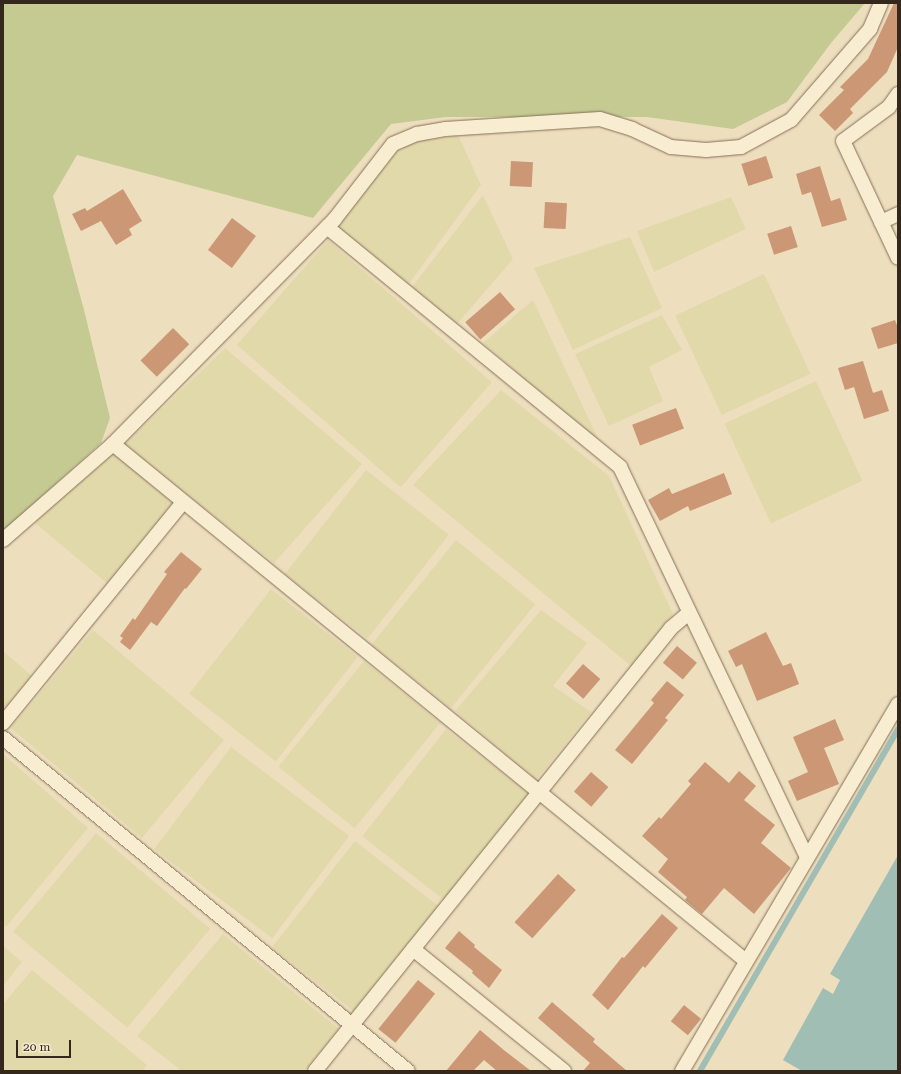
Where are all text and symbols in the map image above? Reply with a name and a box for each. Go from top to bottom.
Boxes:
scale bar [18,1032,73,1058]
text: 20 m [23,1040,50,1054]

